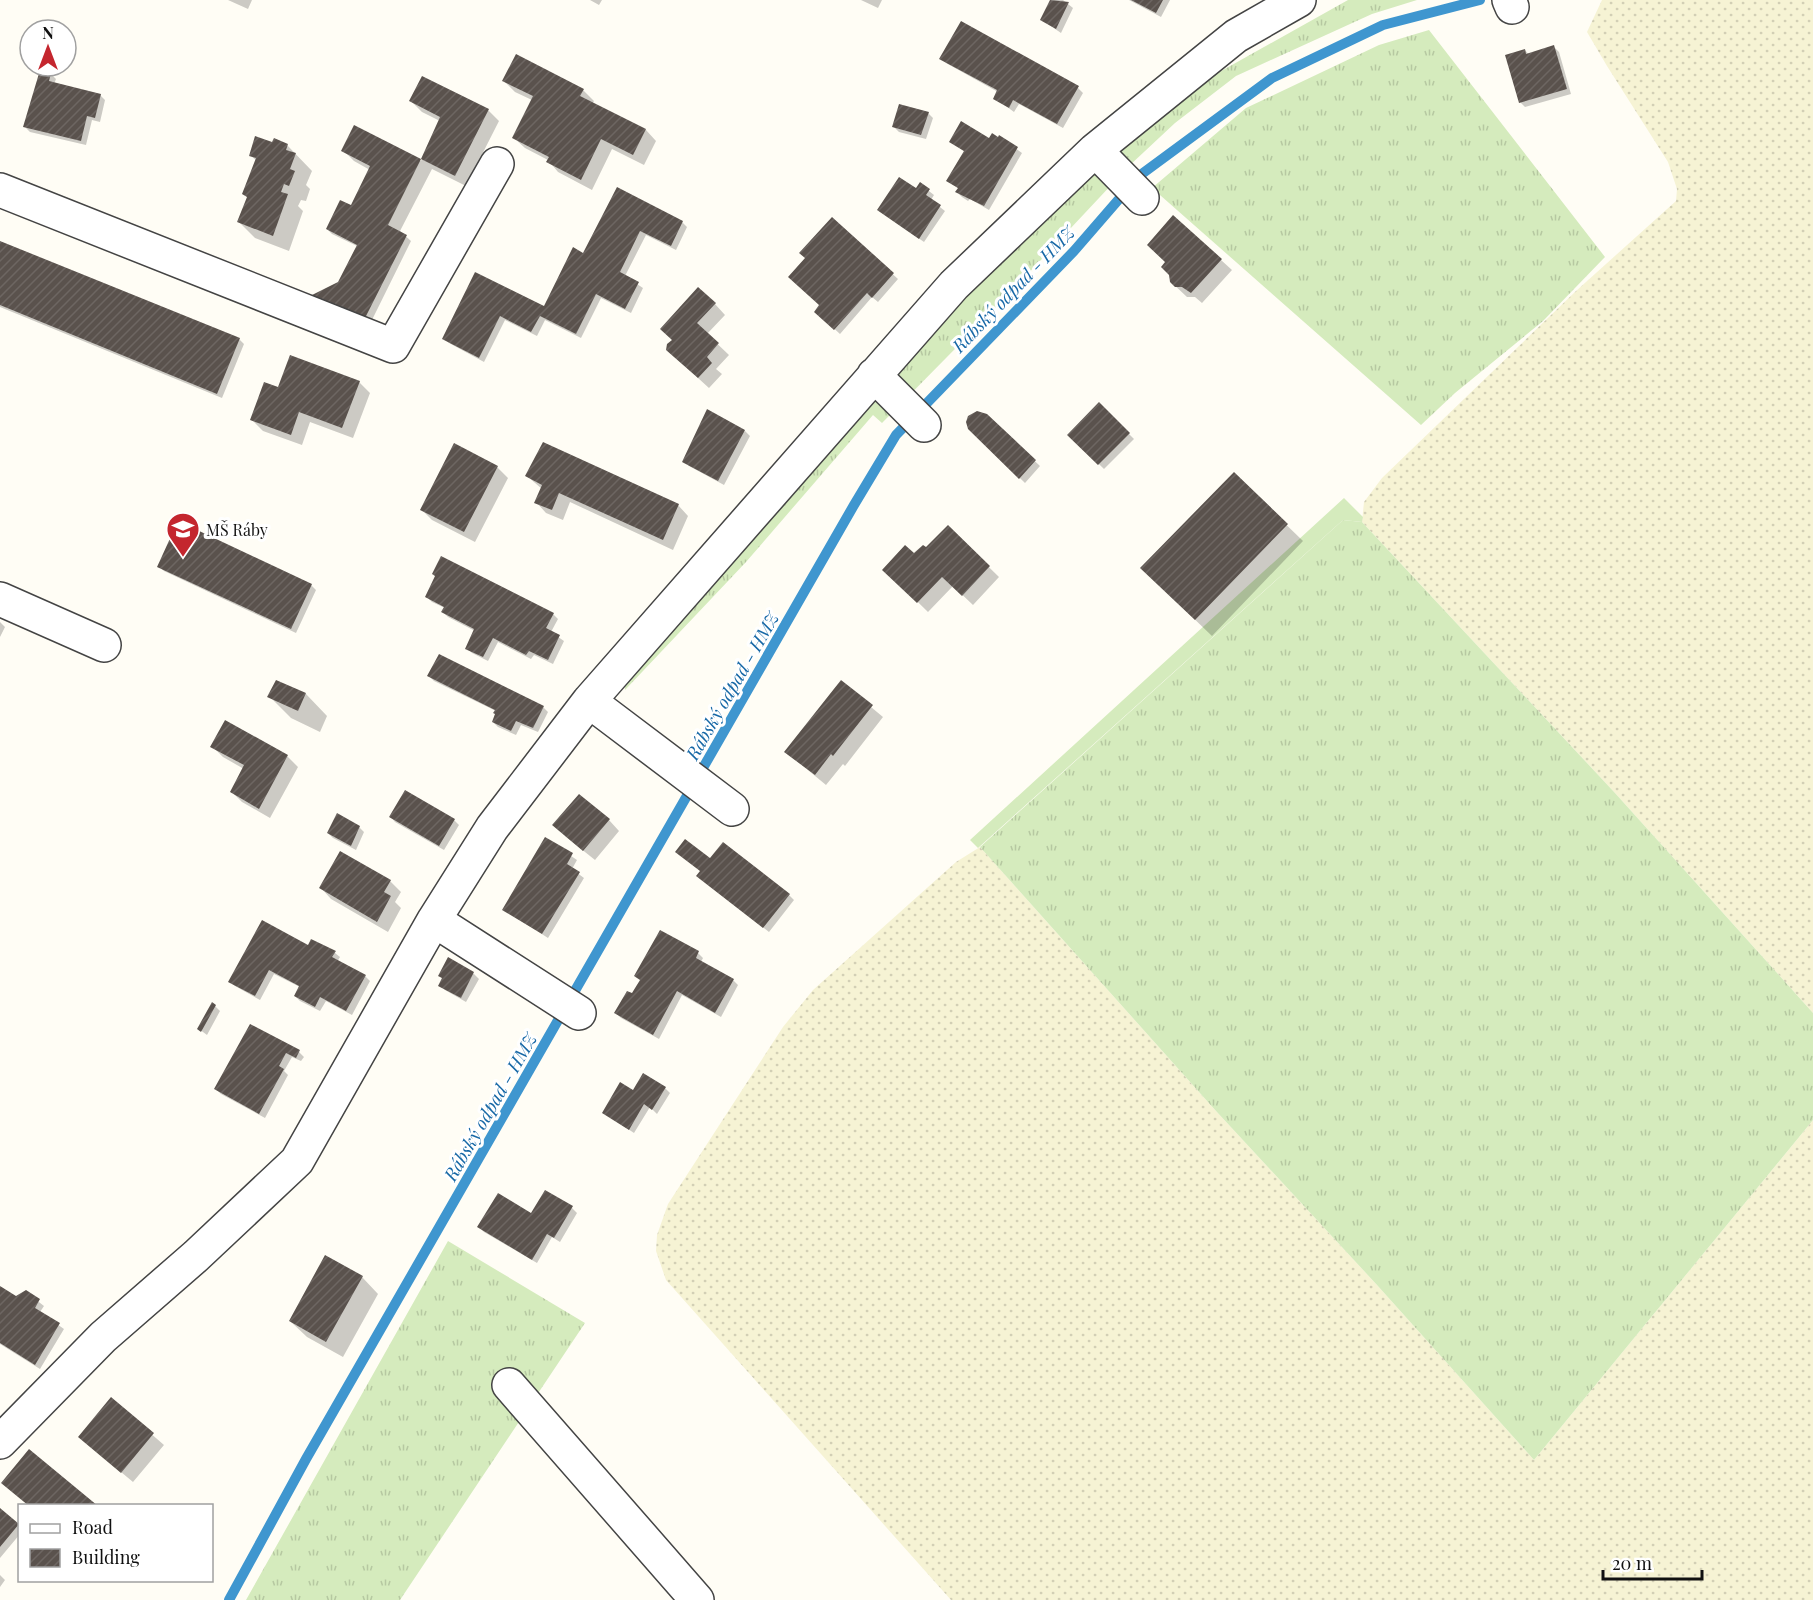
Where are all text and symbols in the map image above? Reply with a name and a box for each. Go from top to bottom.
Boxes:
north arrow [18,18,78,78]
text: N [42,22,54,43]
water label: Rábský odpad - HMZ [946,219,1081,358]
school or university icon: MŠ Ráby [165,511,201,558]
place label: MŠ Ráby [206,519,268,540]
water label: Rábský odpad - HMZ [679,606,785,765]
water label: Rábský odpad - HMZ [437,1027,543,1186]
legend [18,1504,213,1582]
text: Road [72,1515,113,1539]
scale bar [1603,1543,1702,1581]
text: Building [72,1545,140,1569]
text: 20 m [1612,1551,1652,1575]

